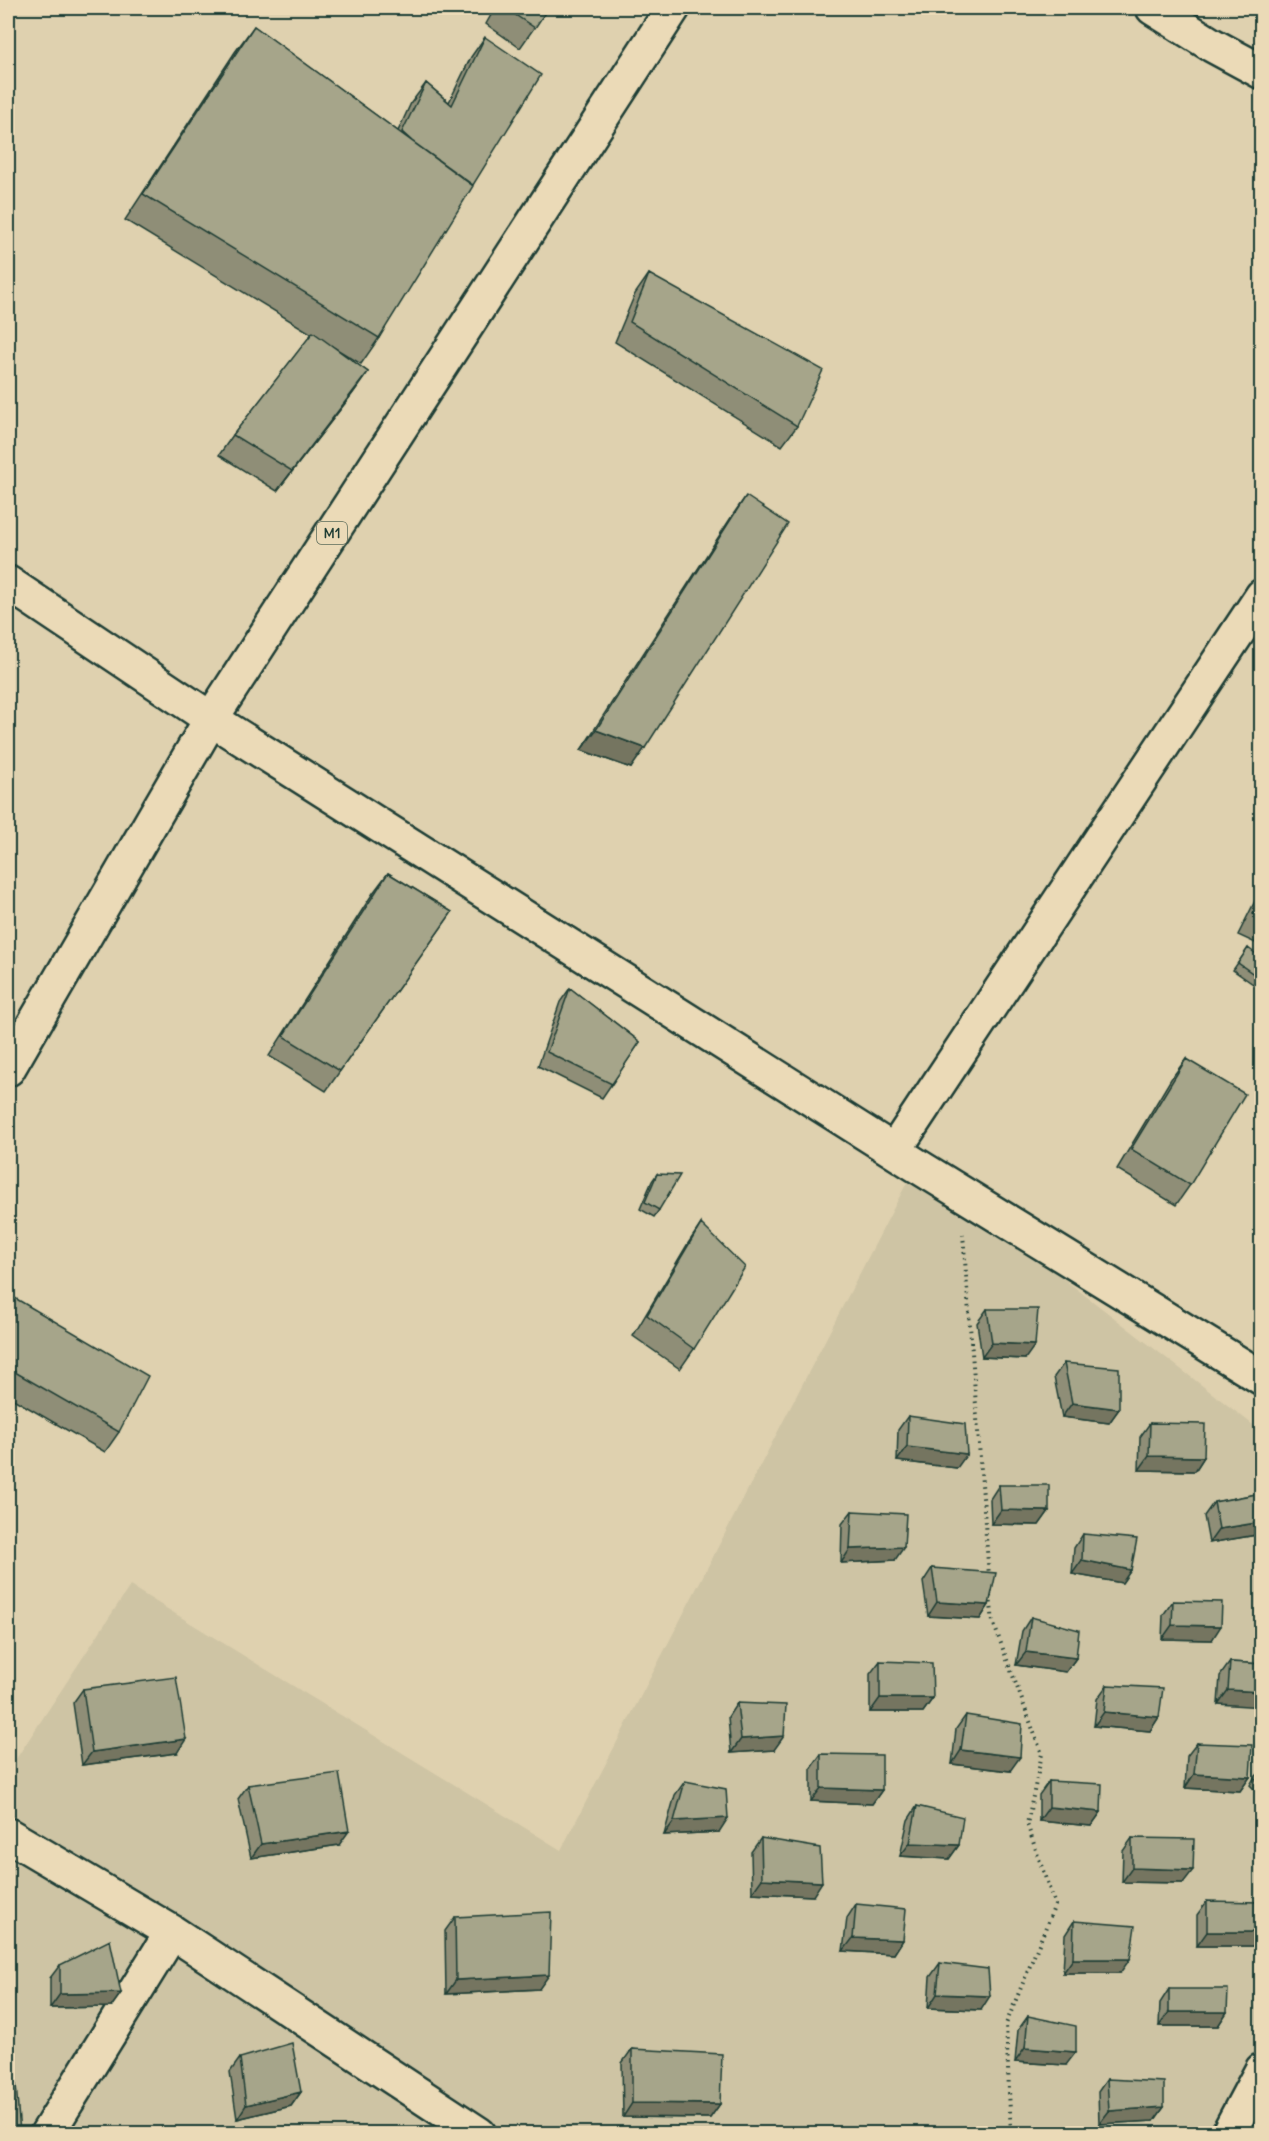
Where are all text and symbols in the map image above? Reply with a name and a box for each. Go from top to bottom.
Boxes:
road number: M1 [317,522,347,544]

